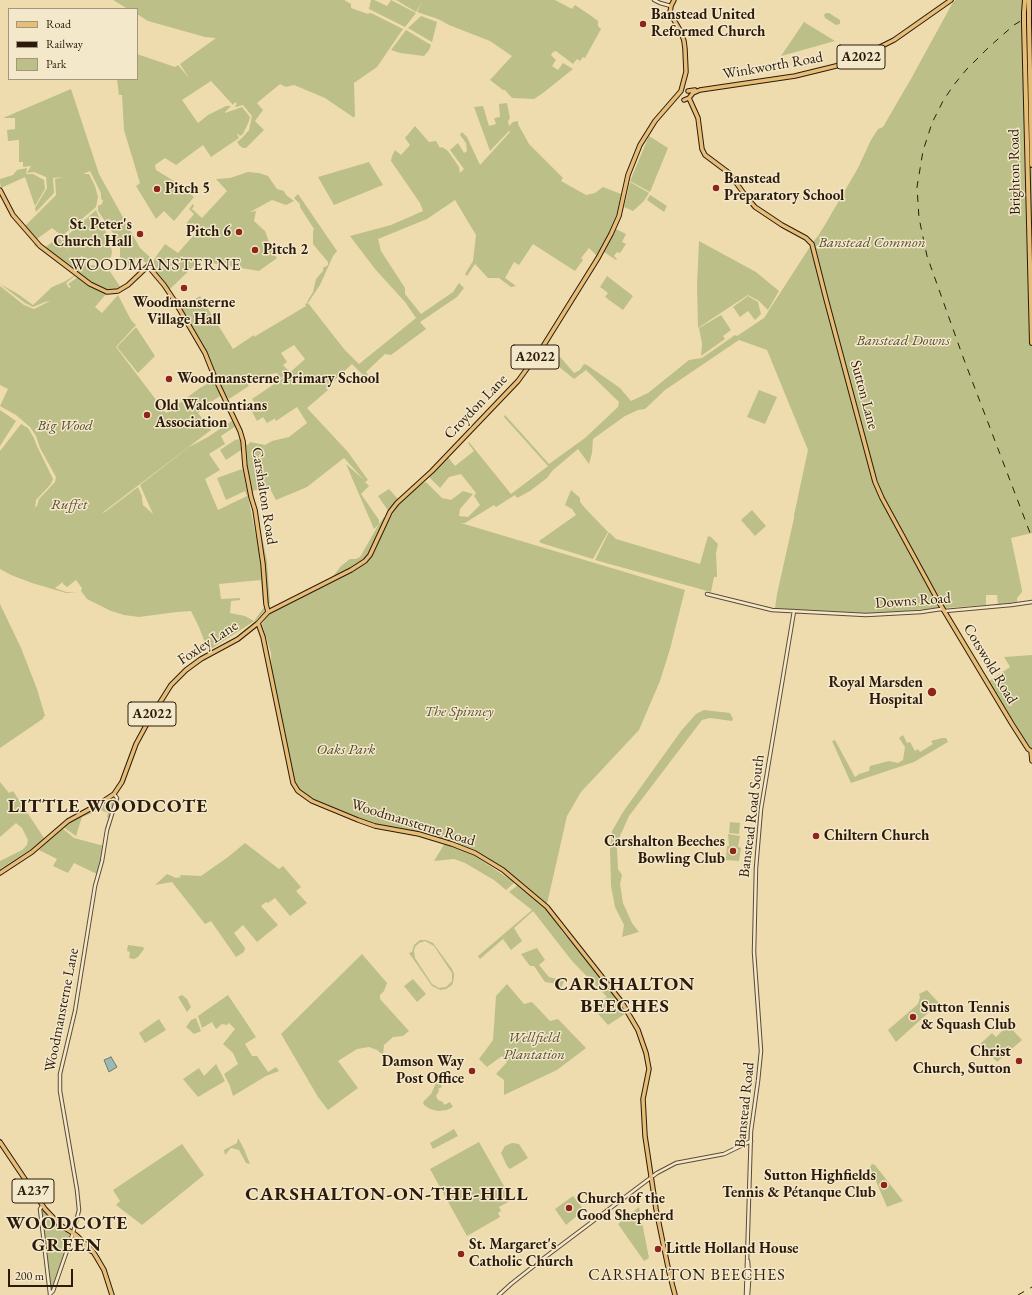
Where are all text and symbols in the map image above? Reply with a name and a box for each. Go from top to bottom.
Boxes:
place label: Banstead United Reformed Church [651,6,765,41]
legend [8,8,138,80]
text: Road [46,16,71,32]
marker: Banstead United Reformed Church [638,19,648,29]
text: Railway [46,36,83,52]
road number: A2022 [837,45,885,69]
street label: Winkworth Road [722,48,824,84]
text: Park [46,56,66,72]
street label: Brighton Road [1005,129,1025,215]
place label: Banstead Preparatory School [724,170,844,205]
place label: Pitch 5 [165,180,210,198]
marker: Banstead Preparatory School [711,183,721,193]
marker: Pitch 5 [152,184,162,194]
place label: St. Peter's Church Hall [54,216,132,251]
place label: Pitch 6 [186,223,231,241]
marker: Pitch 6 [234,227,244,237]
marker: St. Peter's Church Hall [135,229,145,239]
park label: Banstead Common [818,234,926,252]
place label: Pitch 2 [263,241,308,259]
marker: Pitch 2 [250,245,260,255]
district label: WOODMANSTERNE [70,255,242,275]
marker: Woodmansterne Village Hall [179,283,189,293]
place label: Woodmansterne Village Hall [133,294,235,329]
park label: Banstead Downs [856,332,950,350]
road number: A2022 [511,345,559,369]
street label: Sutton Lane [846,358,882,432]
place label: Woodmansterne Primary School [177,370,379,388]
street label: Croydon Lane [441,371,511,443]
marker: Woodmansterne Primary School [164,374,174,384]
place label: Old Walcountians Association [155,397,267,432]
marker: Old Walcountians Association [142,410,152,420]
park label: Big Wood [37,417,93,435]
street label: Carshalton Road [247,446,281,546]
park label: Ruffet [51,496,87,514]
street label: Downs Road [874,589,952,613]
street label: Foxley Lane [175,617,241,669]
street label: Cotswold Road [959,621,1021,707]
place label: Royal Marsden Hospital [829,674,923,709]
marker: Royal Marsden Hospital [926,686,938,698]
road number: A2022 [128,702,176,726]
park label: The Spinney [424,703,494,721]
park label: Oaks Park [317,741,375,759]
street label: Banstead Road South [736,753,768,879]
district label: LITTLE WOODCOTE [8,796,208,818]
street label: Woodmansterne Road [349,796,477,850]
place label: Chiltern Church [824,827,929,845]
marker: Chiltern Church [811,831,821,841]
place label: Carshalton Beeches Bowling Club [604,833,725,868]
marker: Carshalton Beeches Bowling Club [728,846,738,856]
street label: Woodmansterne Lane [41,946,83,1074]
district label: CARSHALTON BEECHES [555,974,695,1018]
place label: Sutton Tennis & Squash Club [921,999,1016,1034]
marker: Sutton Tennis & Squash Club [908,1012,918,1022]
park label: Wellfield Plantation [503,1029,565,1064]
place label: Christ Church, Sutton [913,1043,1011,1078]
place label: Damson Way Post Office [382,1053,464,1088]
marker: Christ Church, Sutton [1014,1056,1024,1066]
street label: Banstead Road [732,1061,758,1149]
marker: Damson Way Post Office [467,1066,477,1076]
place label: Sutton Highfields Tennis & Pétanque Club [722,1167,876,1202]
road number: A237 [12,1179,54,1203]
marker: Sutton Highfields Tennis & Pétanque Club [879,1180,889,1190]
district label: CARSHALTON-ON-THE-HILL [245,1184,529,1206]
place label: Church of the Good Shepherd [577,1190,674,1225]
marker: Church of the Good Shepherd [564,1203,574,1213]
district label: WOODCOTE GREEN [6,1213,128,1257]
place label: St. Margaret's Catholic Church [469,1236,574,1271]
place label: Little Holland House [666,1240,799,1258]
marker: Little Holland House [653,1244,663,1254]
marker: St. Margaret's Catholic Church [456,1249,466,1259]
scale bar [10,1261,75,1287]
district label: CARSHALTON BEECHES [588,1266,786,1286]
text: 200 m [15,1268,44,1284]

